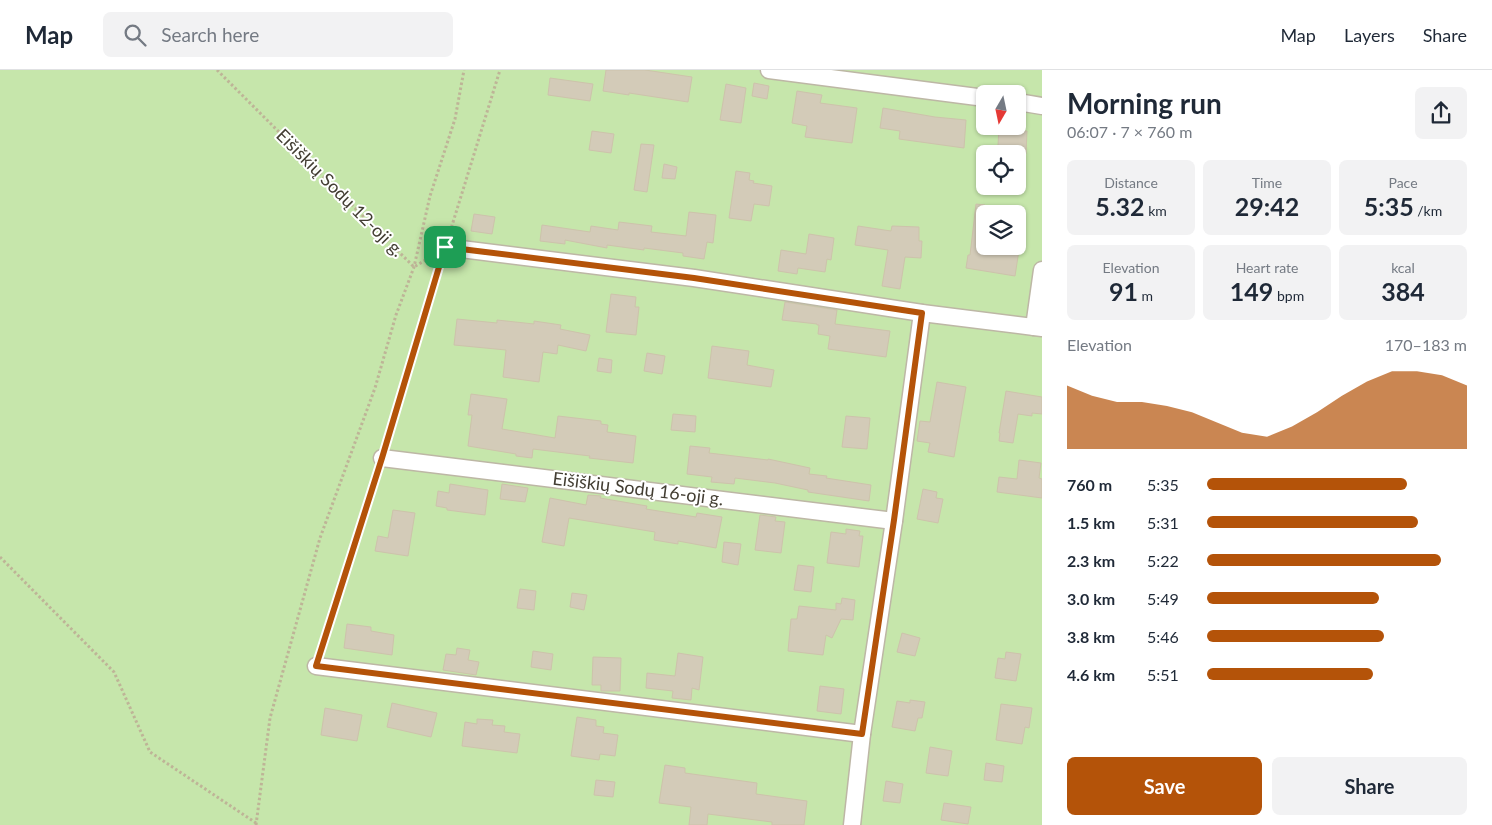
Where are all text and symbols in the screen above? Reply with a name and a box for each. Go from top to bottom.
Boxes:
search box [103,12,453,57]
text: Map [25,20,73,49]
icon: search [121,21,149,49]
text: Search here [161,23,259,46]
text: Map [1280,24,1316,46]
text: Layers [1344,24,1395,46]
text: Share [1423,24,1467,46]
north arrow [976,85,1026,135]
map controls [976,85,1026,255]
text: Morning run [1067,86,1222,120]
button: share [1415,87,1467,139]
text: 06:07 · 7 × 760 m [1067,122,1192,141]
street label: Eišiškių Sodų 12-oji g. [272,124,409,261]
button: locate [976,145,1026,195]
text: Distance [1104,174,1158,191]
text: Time [1252,174,1282,191]
text: Pace [1388,174,1418,191]
text: 5.32 [1095,191,1145,221]
text: 29:42 [1235,191,1299,221]
text: 5:35 [1364,191,1414,221]
text: km [1145,202,1167,219]
text: /km [1414,202,1442,219]
button: layers [976,205,1026,255]
pin [424,226,466,268]
icon: arrive [431,233,459,261]
text: Elevation [1103,259,1159,276]
text: Heart rate [1236,259,1298,276]
text: kcal [1391,259,1415,276]
text: 91 [1109,276,1138,306]
text: 149 [1230,276,1273,306]
text: 384 [1381,276,1425,306]
text: m [1138,287,1153,304]
text: bpm [1273,287,1304,304]
text: Elevation [1067,335,1132,354]
text: 170–183 m [1385,335,1467,354]
street label: Eišiškių Sodų 16-oji g. [551,467,725,509]
text: 760 m [1067,475,1112,494]
text: 5:35 [1147,475,1179,494]
text: 1.5 km [1067,513,1115,532]
text: 5:31 [1147,513,1179,532]
text: 2.3 km [1067,551,1115,570]
text: 5:22 [1147,551,1179,570]
text: 3.0 km [1067,589,1115,608]
text: 5:49 [1147,589,1179,608]
text: 3.8 km [1067,627,1115,646]
text: 5:46 [1147,627,1179,646]
text: 4.6 km [1067,665,1115,684]
text: 5:51 [1147,665,1179,684]
button: Save [1067,757,1262,815]
button: Share [1272,757,1467,815]

